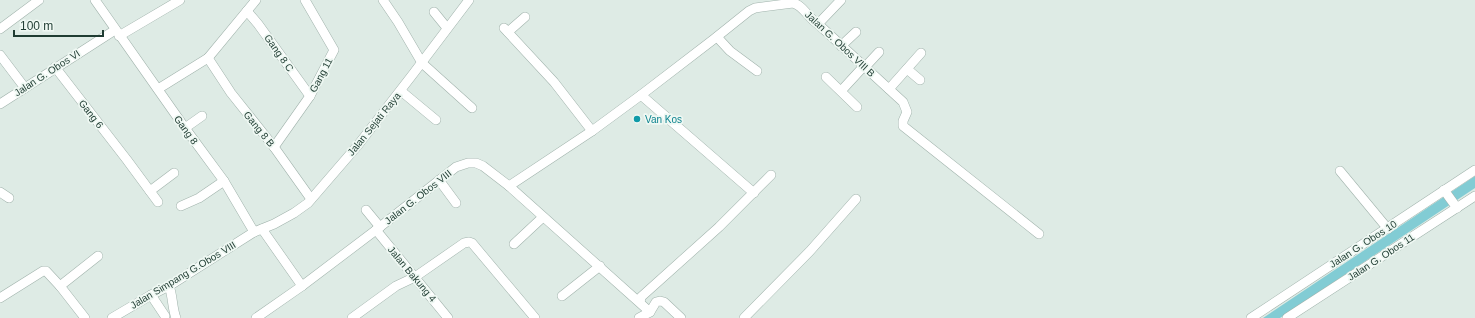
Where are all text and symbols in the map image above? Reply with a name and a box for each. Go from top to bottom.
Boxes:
street label: Jalan G. Obos VIII B [803,9,877,79]
scale bar [14,12,103,38]
text: 100 m [20,19,53,33]
street label: Gang 8 C [262,32,296,74]
street label: Jalan G. Obos VI [12,48,82,98]
street label: Gang 11 [307,55,335,94]
street label: Jalan Sejati Raya [345,90,403,158]
street label: Gang 6 [77,98,106,131]
street label: Gang 8 B [241,109,277,149]
street label: Gang 8 [172,113,200,147]
marker: Van Kos [632,114,642,124]
place label: Van Kos [645,114,682,125]
street label: Jalan G. Obos VIII [382,168,454,226]
street label: Jalan G. Obos 10 [1327,218,1399,270]
street label: Jalan G. Obos 11 [1346,231,1417,283]
street label: Jalan Simpang G.Obos VIII [128,239,238,311]
street label: Jalan Bakung 4 [386,244,439,304]

